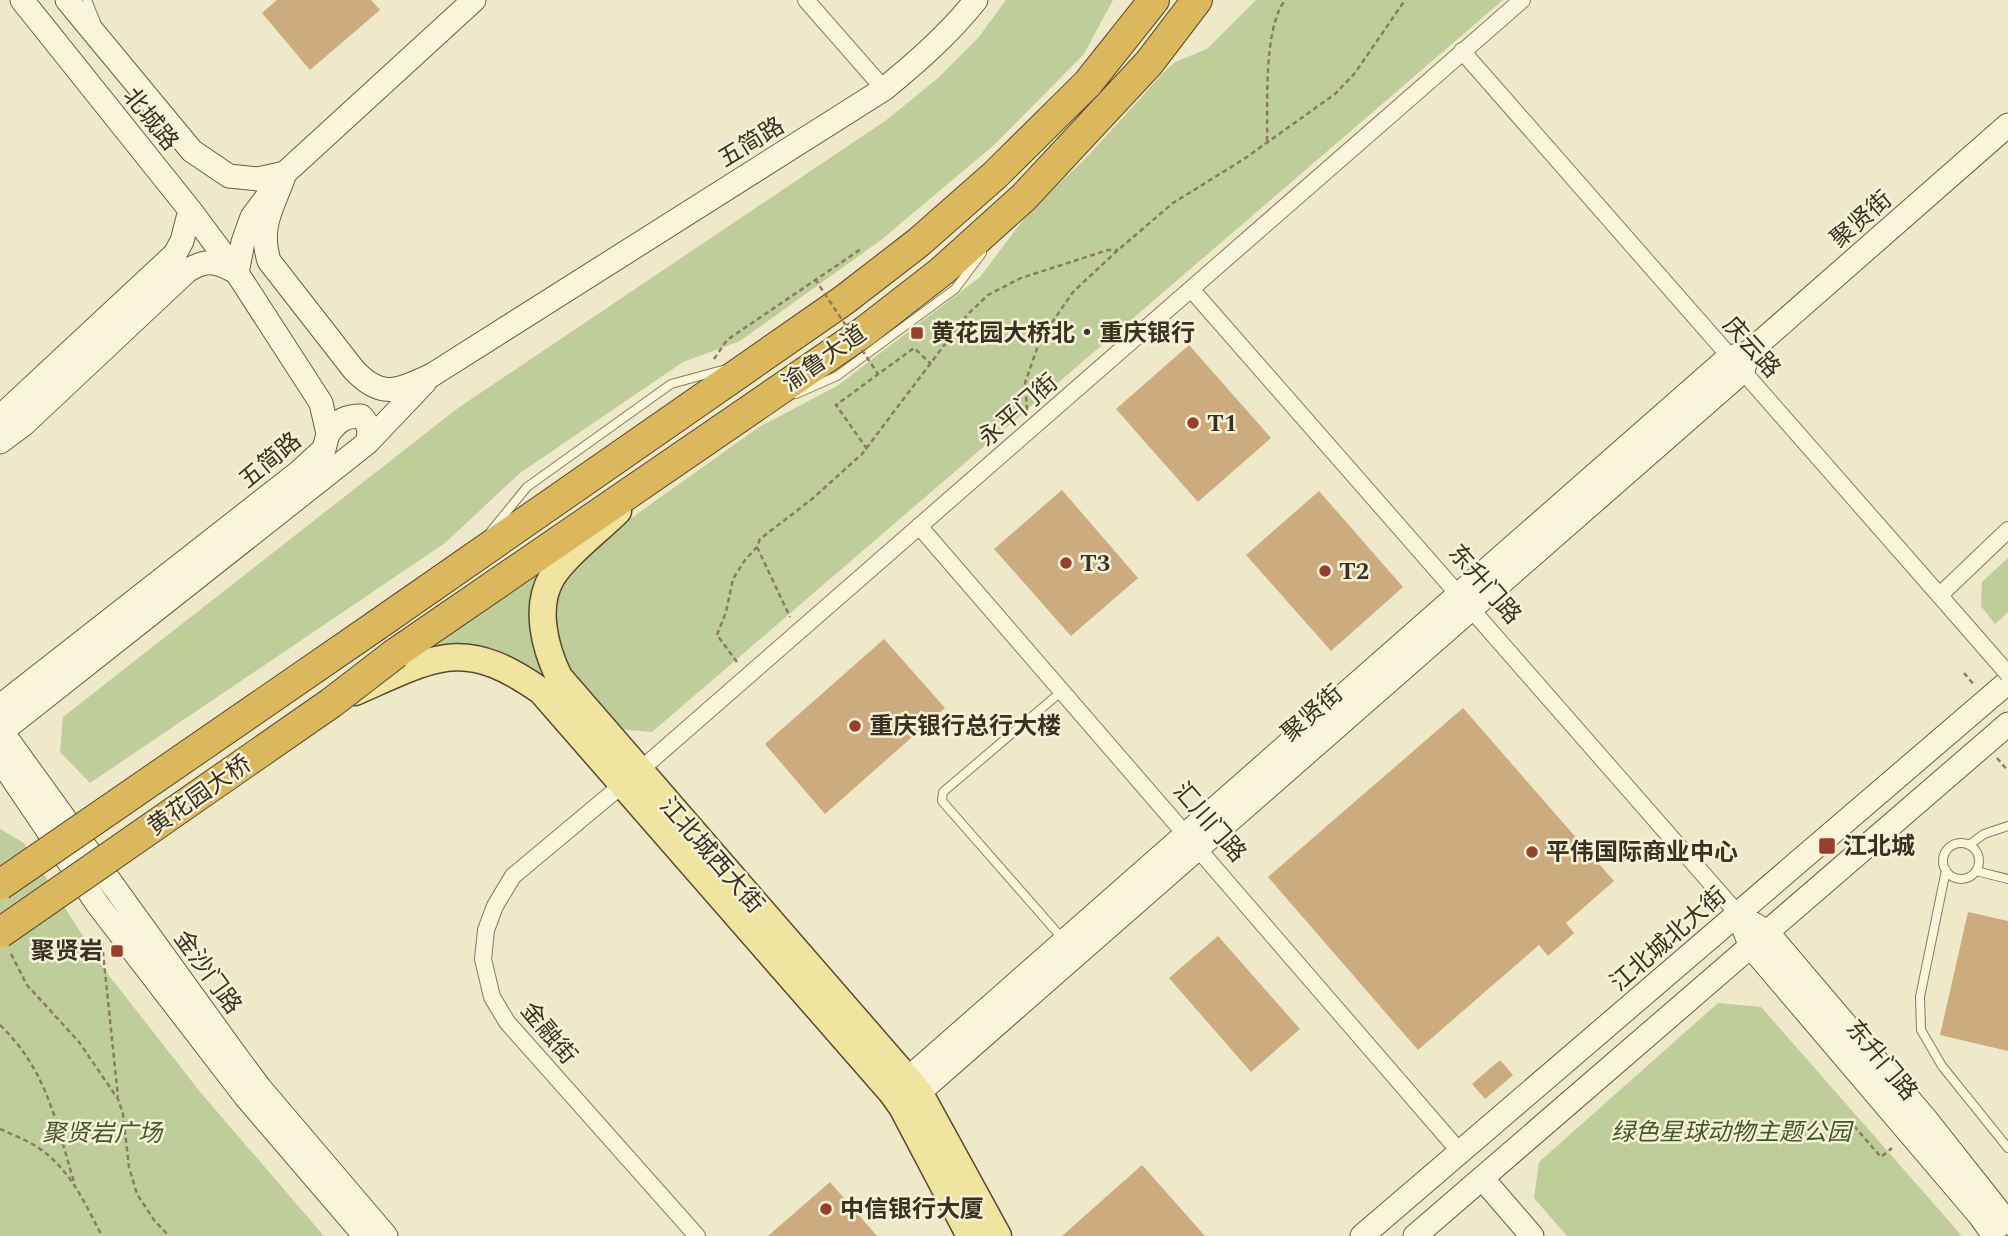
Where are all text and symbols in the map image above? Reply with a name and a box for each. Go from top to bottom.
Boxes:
street label: 北城路 [114,80,187,159]
street label: 五简路 [711,109,792,177]
street label: 聚贤街 [1823,183,1901,257]
street label: 庆云路 [1714,309,1789,386]
place label: 黄花园大桥北‧重庆银行 [931,316,1195,352]
street label: 渝鲁大道 [775,317,874,401]
marker: 黄花园大桥北‧重庆银行 [909,325,925,341]
street label: 永平门街 [971,366,1067,456]
place label: T1 [1207,406,1237,442]
marker: T1 [1185,415,1201,431]
street label: 五简路 [231,424,310,498]
street label: 东升门路 [1439,537,1529,633]
place label: T3 [1080,546,1110,582]
place label: T2 [1339,554,1369,590]
marker: T3 [1058,555,1074,571]
marker: T2 [1317,563,1333,579]
street label: 聚贤街 [1274,677,1352,751]
place label: 重庆银行总行大楼 [869,709,1061,745]
marker: 重庆银行总行大楼 [847,718,863,734]
street label: 黄花园大桥 [140,747,259,845]
street label: 汇川门路 [1164,775,1254,871]
street label: 江北城西大街 [650,790,772,922]
place label: 江北城 [1843,829,1915,865]
place label: 平伟国际商业中心 [1546,835,1738,871]
marker: 江北城 [1817,836,1837,856]
marker: 平伟国际商业中心 [1524,844,1540,860]
street label: 江北城北大街 [1603,879,1735,1001]
street label: 金沙门路 [164,923,250,1022]
place label: 聚贤岩 [31,934,103,970]
marker: 聚贤岩 [109,943,125,959]
street label: 金融街 [511,994,585,1073]
street label: 东升门路 [1837,1012,1926,1109]
park label: 绿色星球动物主题公园 [1611,1115,1854,1151]
park label: 聚贤岩广场 [42,1116,164,1152]
place label: 中信银行大厦 [840,1192,984,1228]
marker: 中信银行大厦 [818,1201,834,1217]

